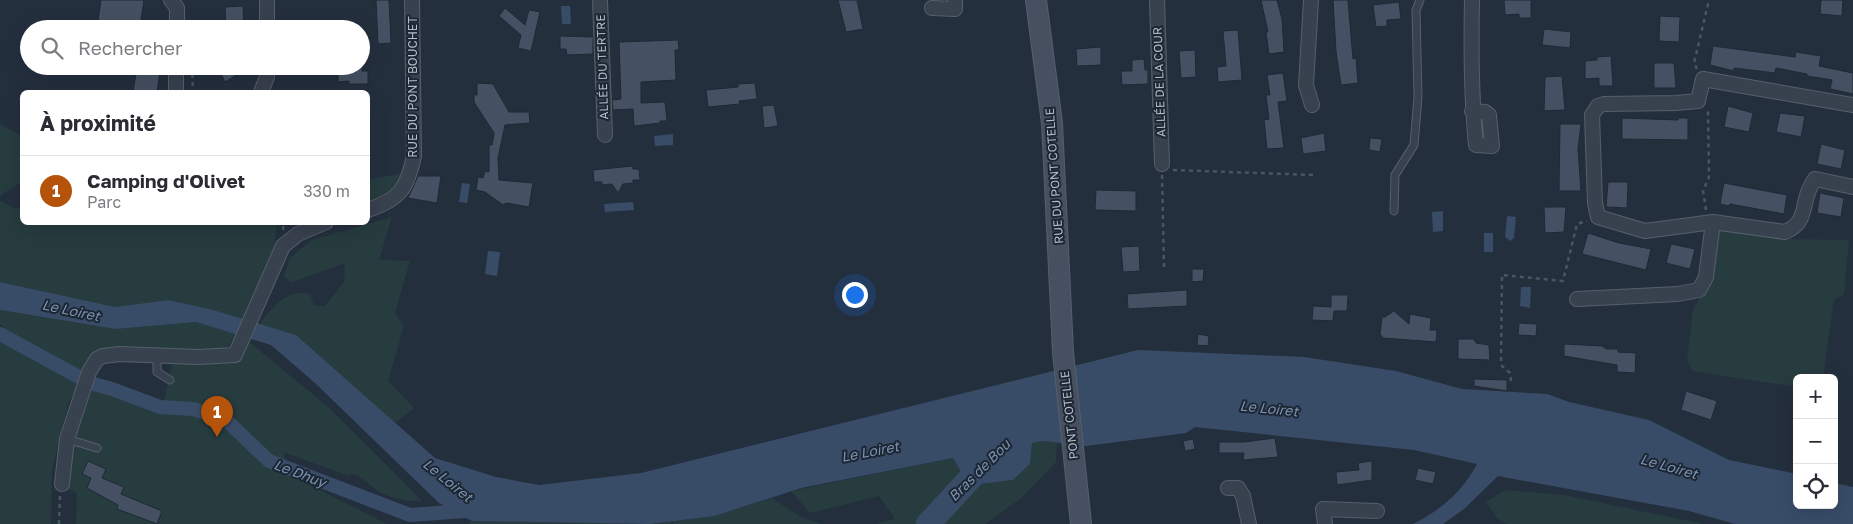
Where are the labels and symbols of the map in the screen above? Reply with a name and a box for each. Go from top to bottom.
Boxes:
street label: ALLÉE DU TERTRE [593,14,611,120]
street label: RUE DU PONT BOUCHET [405,16,420,158]
street label: ALLÉE DE LA COUR [1150,27,1168,137]
street label: RUE DU PONT COTELLE [1042,108,1066,244]
your location [842,282,868,308]
water label: Le Loiret [41,296,103,325]
street label: PONT COTELLE [1057,370,1081,460]
pin: 1 [201,396,233,437]
water label: Le Loiret [1239,396,1300,420]
water label: Bras de Bou [945,435,1014,504]
water label: Le Loiret [840,437,902,465]
water label: Le Loiret [1639,450,1701,483]
water label: Le Dhuy [272,455,330,491]
water label: Le Loiret [420,455,477,506]

